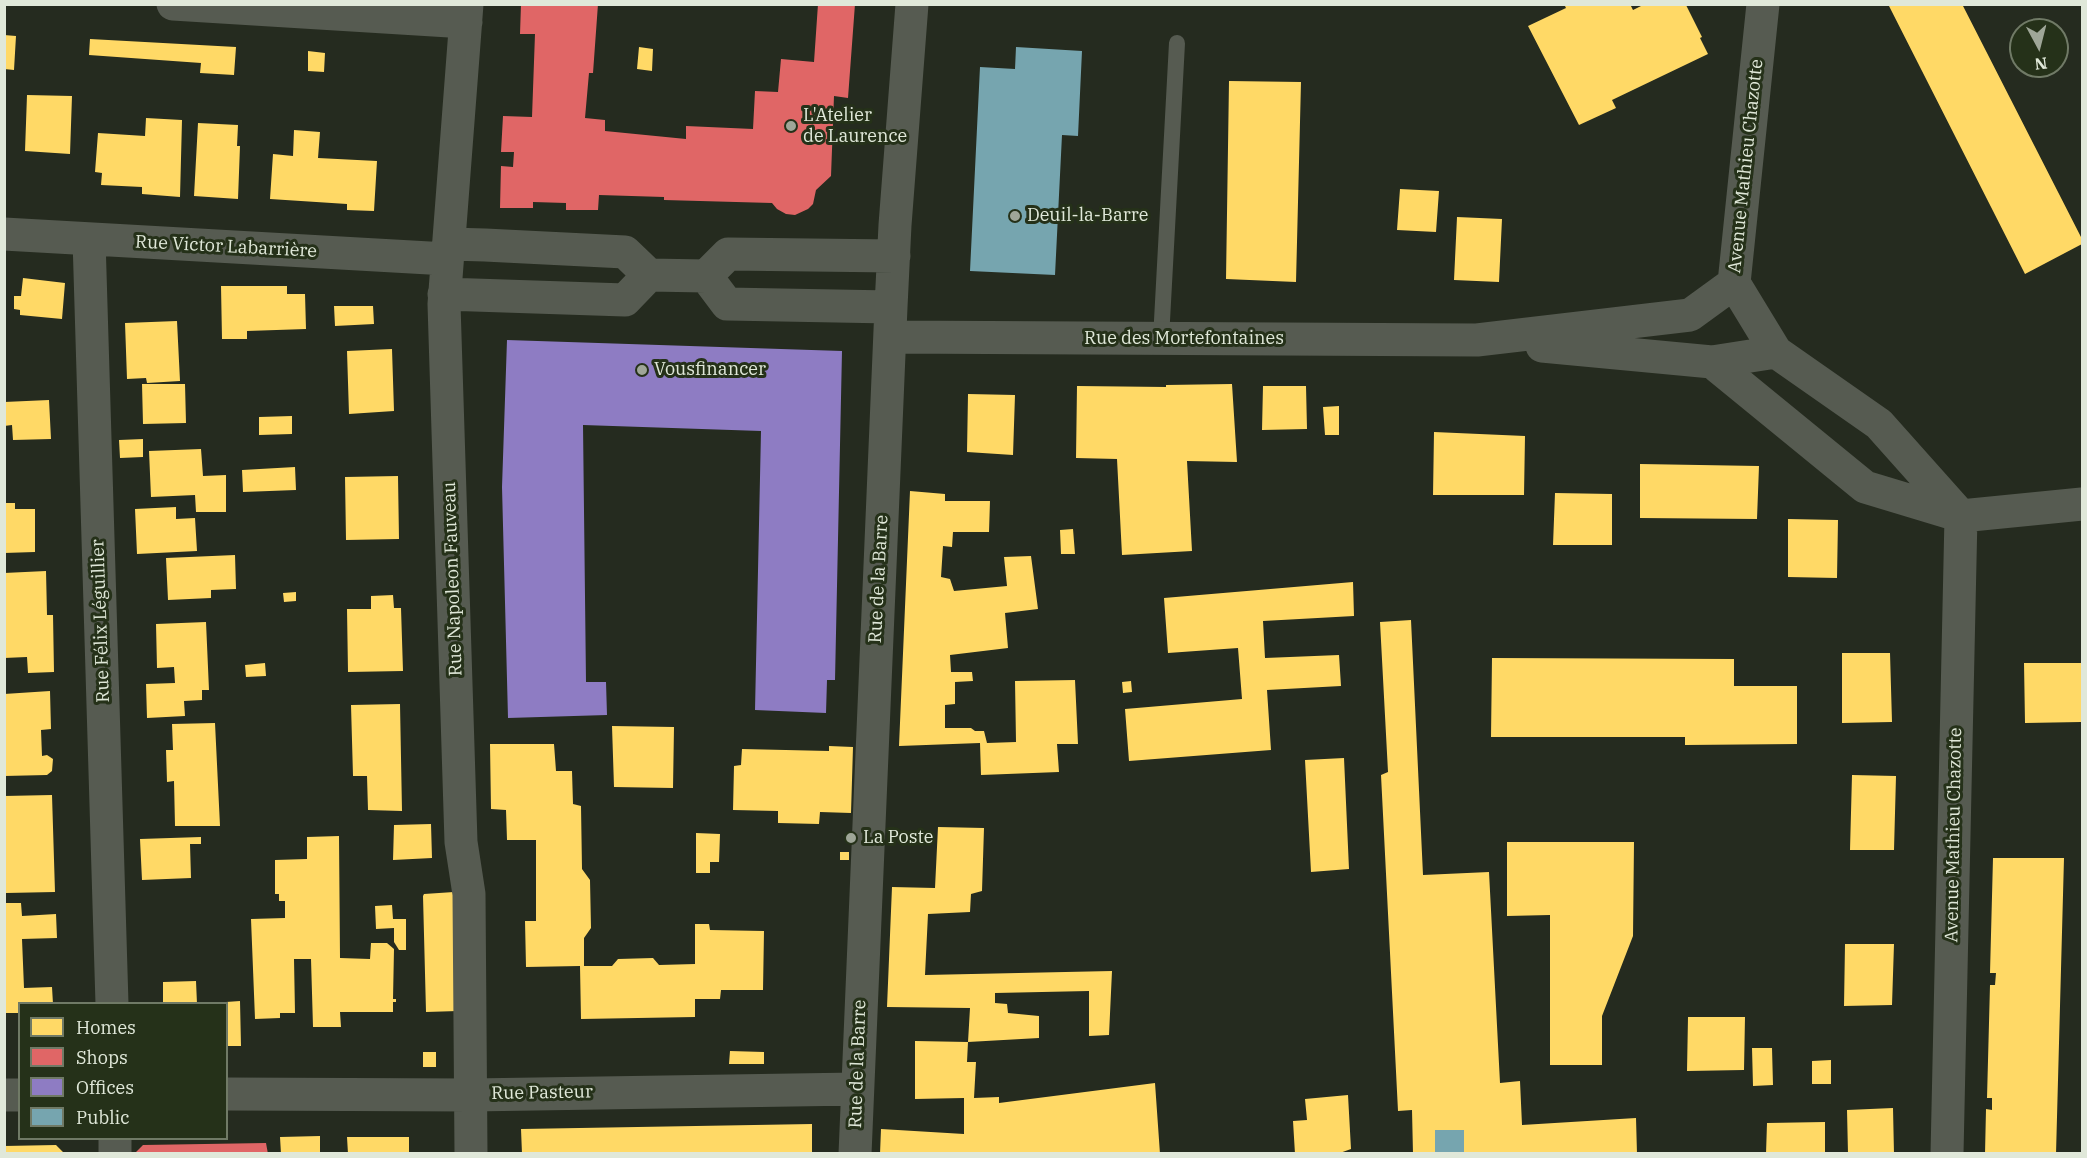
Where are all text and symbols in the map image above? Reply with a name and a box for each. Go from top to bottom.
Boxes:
north arrow [2009,18,2069,78]
text: N [2033,53,2048,75]
street label: Avenue Mathieu Chazotte [1724,58,1768,274]
place label: L'Atelier de Laurence [803,105,907,148]
marker: L'Atelier de Laurence [784,119,798,133]
place label: Deuil-la-Barre [1027,205,1148,227]
marker: Deuil-la-Barre [1008,209,1022,223]
street label: Rue Victor Labarrière [134,231,318,263]
street label: Rue des Mortefontaines [1084,328,1284,350]
place label: Vousfinancer [654,359,766,381]
marker: Vousfinancer [635,363,649,377]
street label: Rue Napoleon Fauveau [439,481,467,677]
street label: Rue de la Barre [865,514,893,644]
street label: Rue Félix Léguillier [87,539,115,703]
street label: Avenue Mathieu Chazotte [1941,727,1967,943]
place label: La Poste [863,827,933,849]
marker: La Poste [844,831,858,845]
street label: Rue de la Barre [845,999,871,1129]
legend [18,1002,228,1140]
text: Homes [76,1016,136,1039]
text: Shops [76,1046,128,1069]
text: Offices [76,1076,134,1099]
street label: Rue Pasteur [491,1081,593,1105]
text: Public [76,1106,130,1129]

